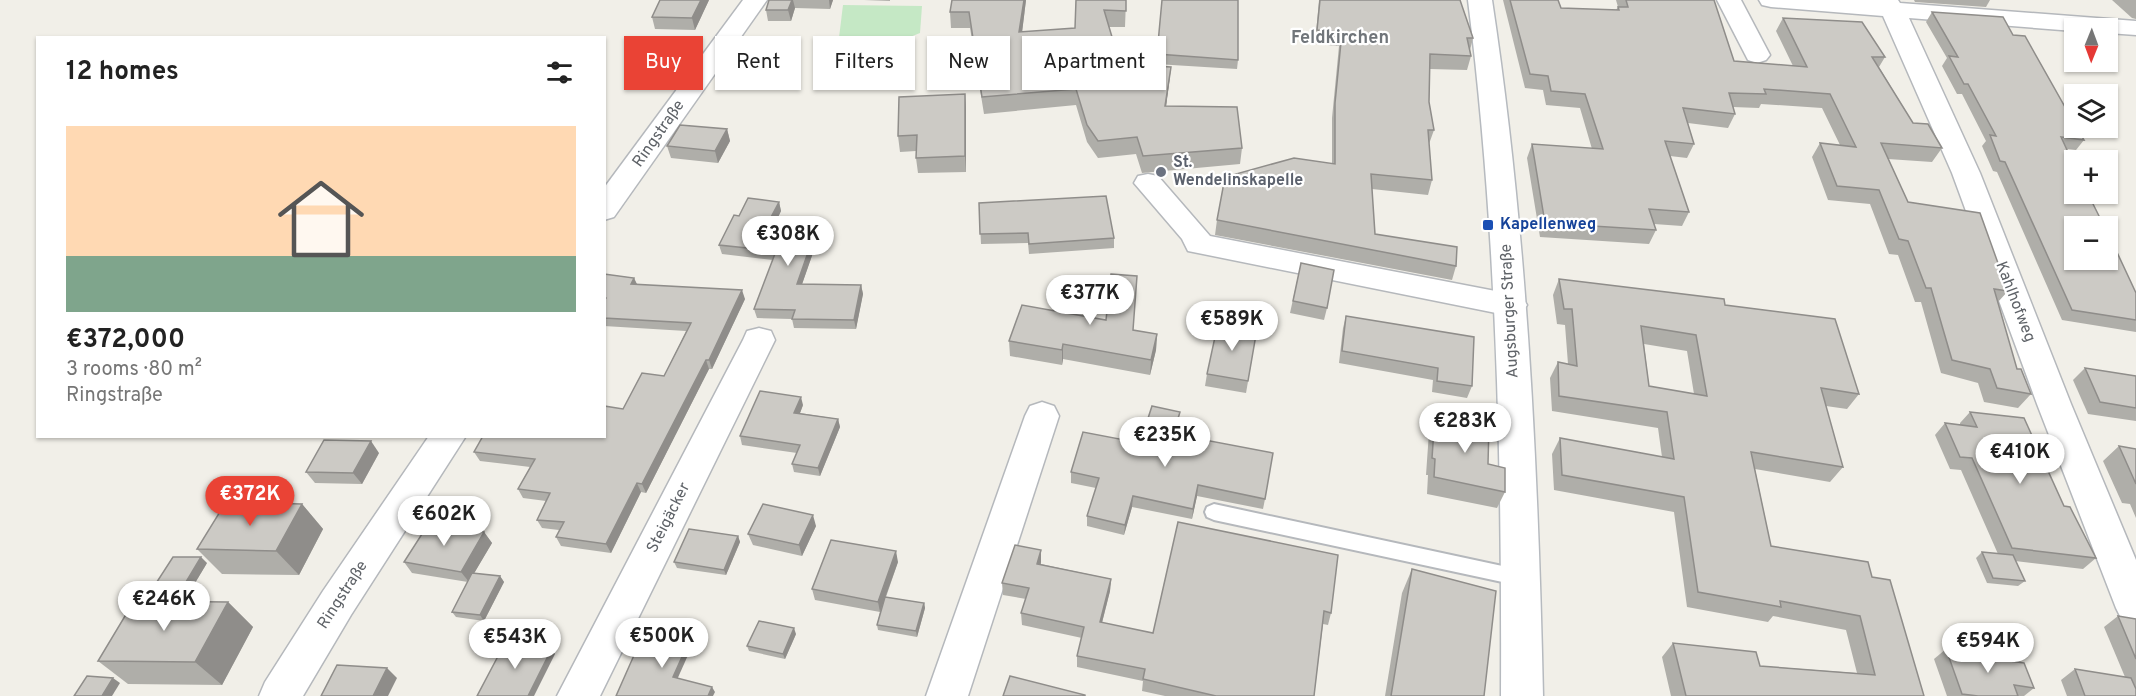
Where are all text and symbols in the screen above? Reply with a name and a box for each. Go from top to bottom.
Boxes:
north arrow [2064,18,2118,72]
map controls [2064,18,2118,270]
district label: Feldkirchen [1291,27,1389,50]
chip: Buy [624,36,703,90]
chip: Rent [715,36,801,90]
chip: Filters [813,36,915,90]
chip: New [927,36,1010,90]
chip: Apartment [1022,36,1166,90]
text: 12 homes [66,56,179,89]
icon: filters [543,56,576,89]
button: layers [2064,84,2118,138]
street label: Ringstraße [629,97,689,171]
button: + [2064,150,2118,204]
place label: St. Wendelinskapelle [1173,153,1303,191]
icon: home [267,165,375,273]
marker: St. Wendelinskapelle [1154,165,1168,179]
place label: Kapellenweg [1500,215,1596,235]
pin: €308K [746,216,830,267]
button: − [2064,216,2118,270]
marker: Kapellenweg [1481,218,1495,232]
text: €308K [756,222,820,248]
street label: Augsburger Straße [1496,243,1524,379]
street label: Kahlhofweg [1990,259,2040,345]
pin: €377K [1048,275,1132,326]
text: €377K [1060,281,1120,307]
pin: €589K [1190,301,1274,352]
text: €589K [1200,307,1264,333]
text: €372,000 [66,324,185,357]
text: 3 rooms · 80 m² [66,357,202,383]
text: Ringstraße [66,383,163,409]
pin: €283K [1423,403,1507,454]
text: €283K [1433,409,1497,435]
pin: €235K [1123,417,1207,468]
text: €235K [1133,423,1197,449]
pin: €410K [1978,434,2062,485]
text: €410K [1990,440,2050,466]
pin: €372K [208,476,292,527]
street label: Steigäcker [643,479,695,557]
text: €372K [219,482,281,508]
pin: €602K [402,496,486,547]
text: €602K [412,502,476,528]
street label: Ringstraße [314,557,372,633]
pin: €246K [122,581,206,632]
text: €246K [132,587,196,613]
pin: €500K [620,618,704,669]
pin: €543K [473,619,557,670]
pin: €594K [1946,623,2030,674]
text: €500K [629,624,695,650]
text: €543K [483,625,547,651]
text: €594K [1956,629,2020,655]

